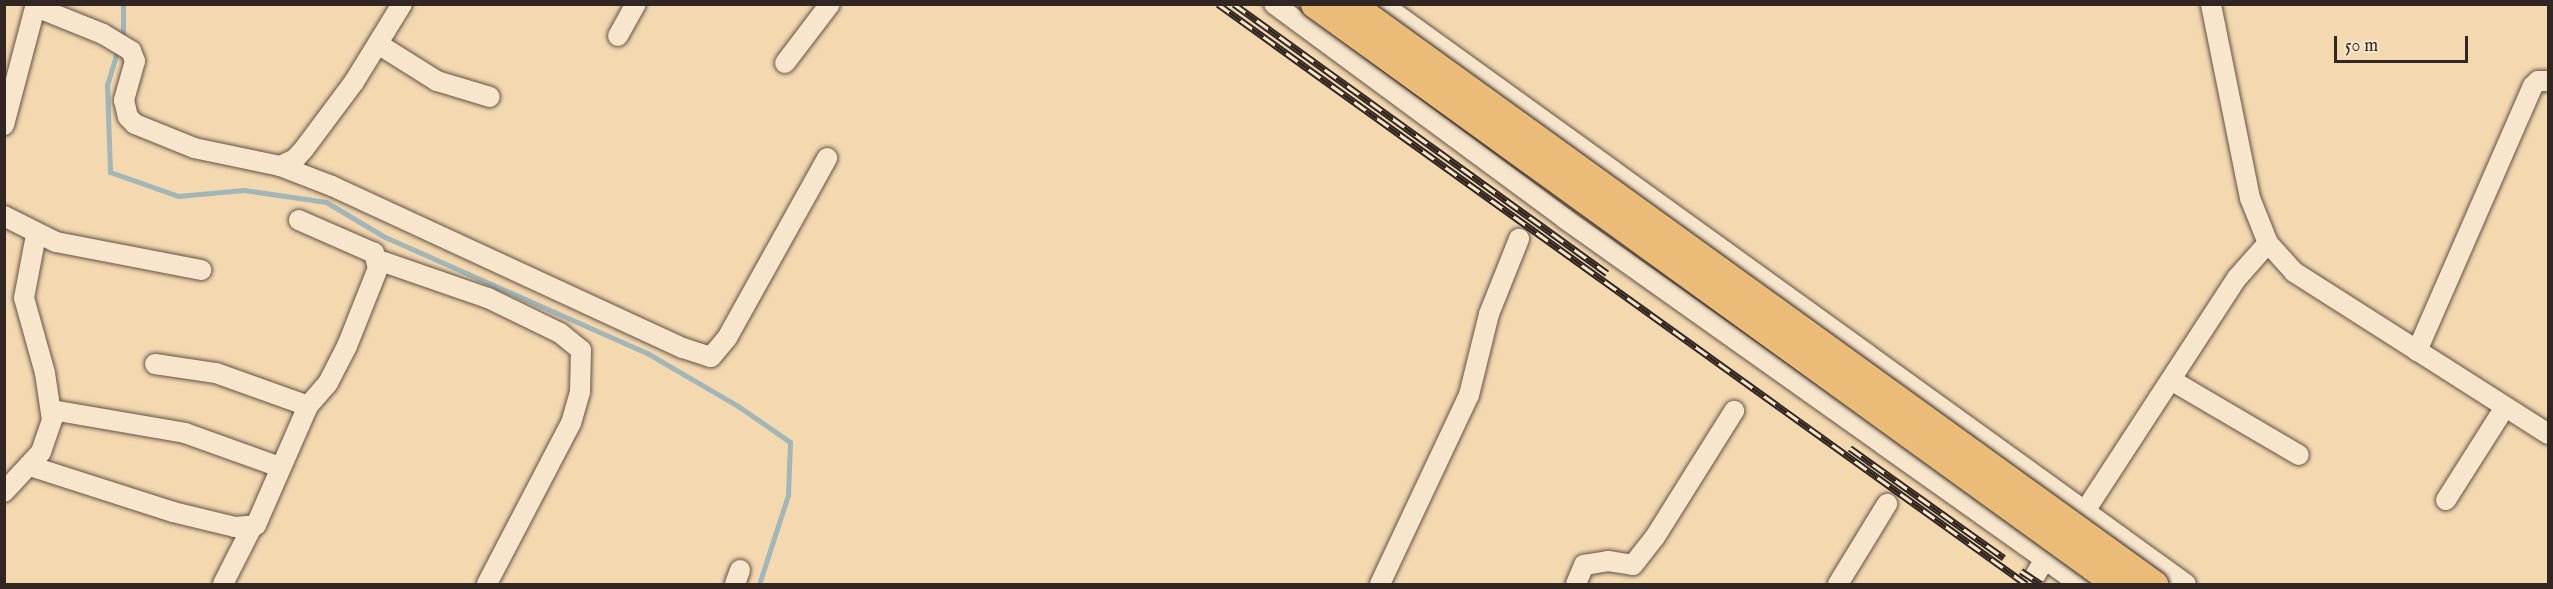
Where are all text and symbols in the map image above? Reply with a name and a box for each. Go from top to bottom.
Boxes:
scale bar [2337,24,2470,62]
text: 50 m [2345,35,2378,58]

